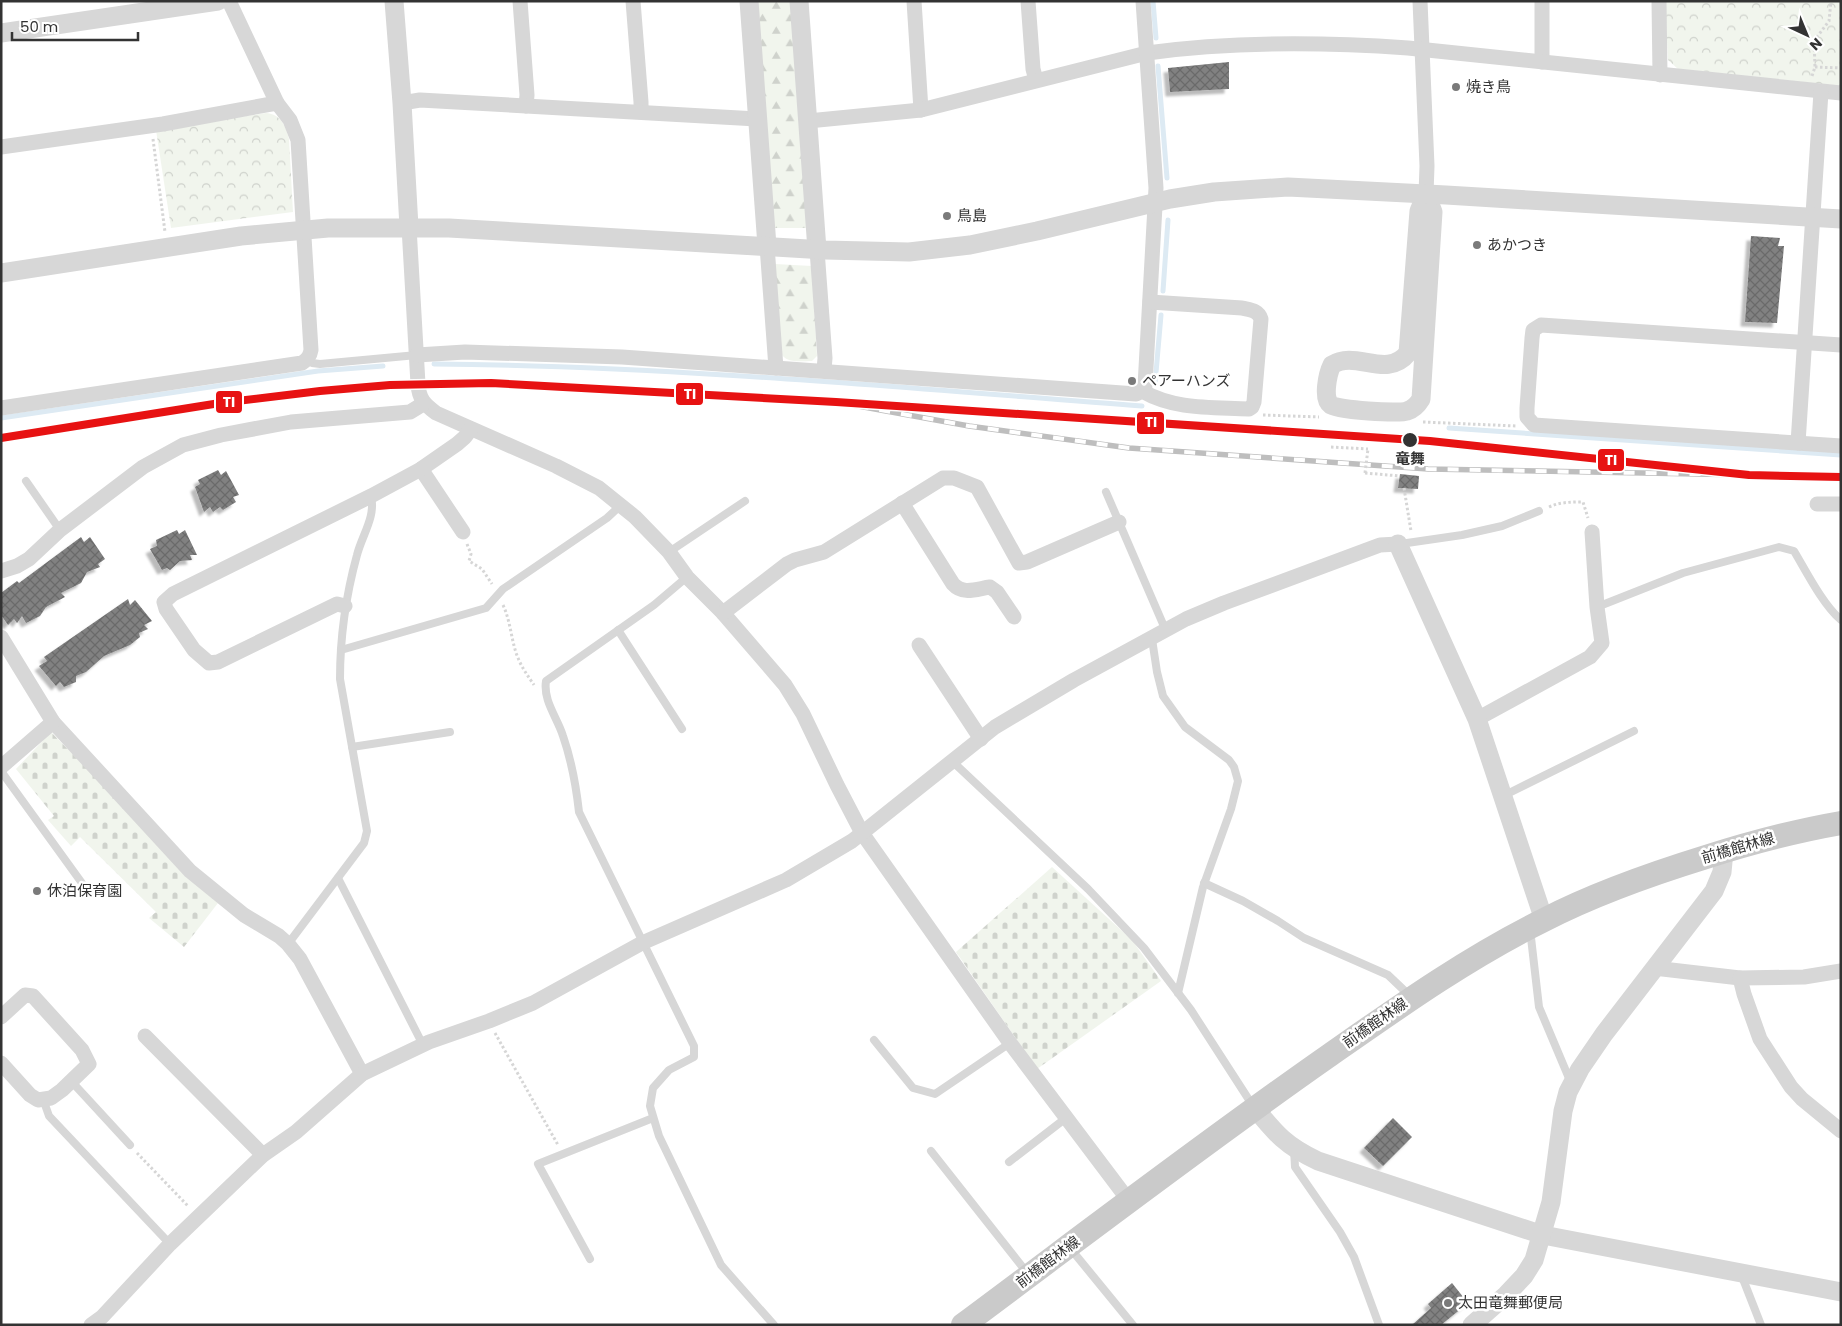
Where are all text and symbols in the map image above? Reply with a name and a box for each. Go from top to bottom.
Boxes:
scale bar [12,10,139,42]
north arrow [1782,10,1832,60]
text: 50 m [20,16,58,37]
text: N [1805,34,1827,55]
place label: 焼き鳥 [1466,76,1511,97]
marker: 焼き鳥 [1450,81,1462,93]
place label: 鳥島 [957,205,987,226]
marker: 鳥島 [941,210,953,222]
place label: あかつき [1487,234,1547,255]
marker: あかつき [1471,239,1483,251]
place label: ペアーハンズ [1142,370,1231,391]
marker: ペアーハンズ [1126,375,1138,387]
line badge: TI [675,382,704,406]
text: TI [684,384,696,404]
line badge: TI [215,390,243,414]
text: TI [223,392,235,412]
line badge: TI [1136,411,1165,435]
text: TI [1145,412,1157,432]
marker: 竜舞 [1401,431,1419,449]
place label: 竜舞 [1395,448,1425,469]
line badge: TI [1597,448,1625,472]
text: TI [1605,450,1617,470]
street label: 前橋館林線 [1699,827,1777,868]
place label: 休泊保育園 [47,880,122,901]
marker: 休泊保育園 [31,885,43,897]
street label: 前橋館林線 [1338,992,1411,1053]
street label: 前橋館林線 [1011,1231,1084,1293]
place label: 太田竜舞郵便局 [1458,1292,1563,1313]
marker: 太田竜舞郵便局 [1442,1297,1454,1309]

